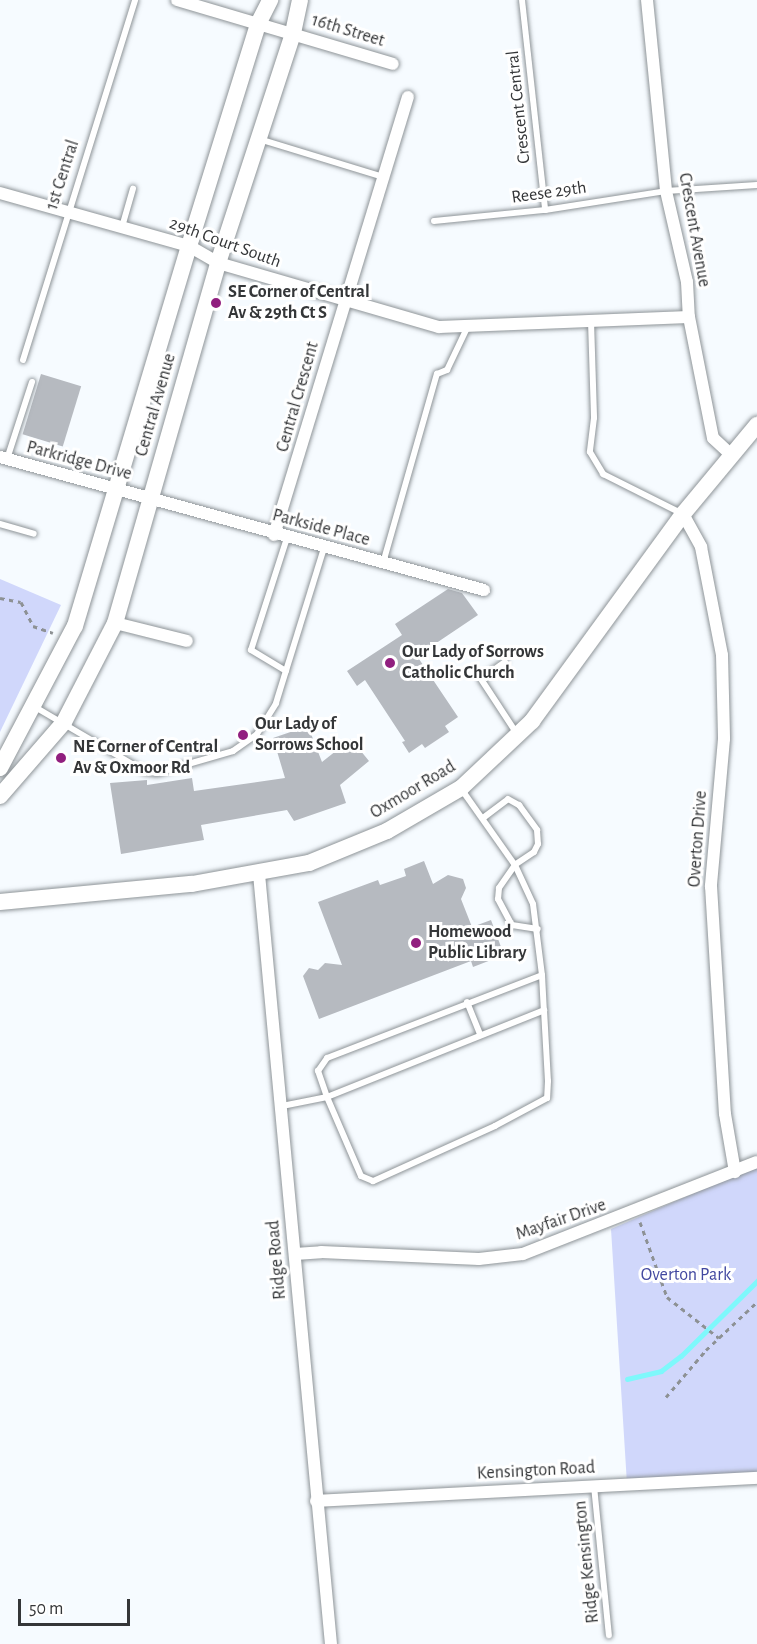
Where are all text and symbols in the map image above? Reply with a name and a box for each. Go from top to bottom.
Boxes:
street label: 16th Street [309,10,387,52]
street label: Crescent Central [502,49,536,165]
street label: 1st Central [42,137,84,213]
street label: Crescent Avenue [673,171,715,289]
street label: Reese 29th [510,177,588,209]
street label: 29th Court South [166,213,284,273]
place label: SE Corner of Central Av & 29th Ct S [228,282,370,324]
marker: SE Corner of Central Av & 29th Ct S [209,296,223,310]
street label: Central Crescent [272,339,324,455]
street label: Central Avenue [131,351,181,459]
street label: Parkridge Drive [24,437,134,485]
street label: Parkside Place [270,505,372,551]
place label: Our Lady of Sorrows Catholic Church [402,642,544,684]
marker: Our Lady of Sorrows Catholic Church [383,656,397,670]
place label: Our Lady of Sorrows School [255,714,364,756]
marker: Our Lady of Sorrows School [236,728,250,742]
place label: NE Corner of Central Av & Oxmoor Rd [73,737,218,780]
marker: NE Corner of Central Av & Oxmoor Rd [54,751,68,765]
street label: Oxmoor Road [366,756,460,824]
street label: Overton Drive [684,790,712,888]
place label: Homewood Public Library [428,922,527,964]
marker: Homewood Public Library [409,936,423,950]
street label: Mayfair Drive [513,1194,609,1246]
street label: Ridge Road [263,1219,291,1301]
park label: Overton Park [641,1264,731,1286]
street label: Kensington Road [476,1457,596,1485]
street label: Ridge Kensington [570,1500,604,1624]
scale bar [21,1587,134,1625]
text: 50 m [29,1600,63,1618]

